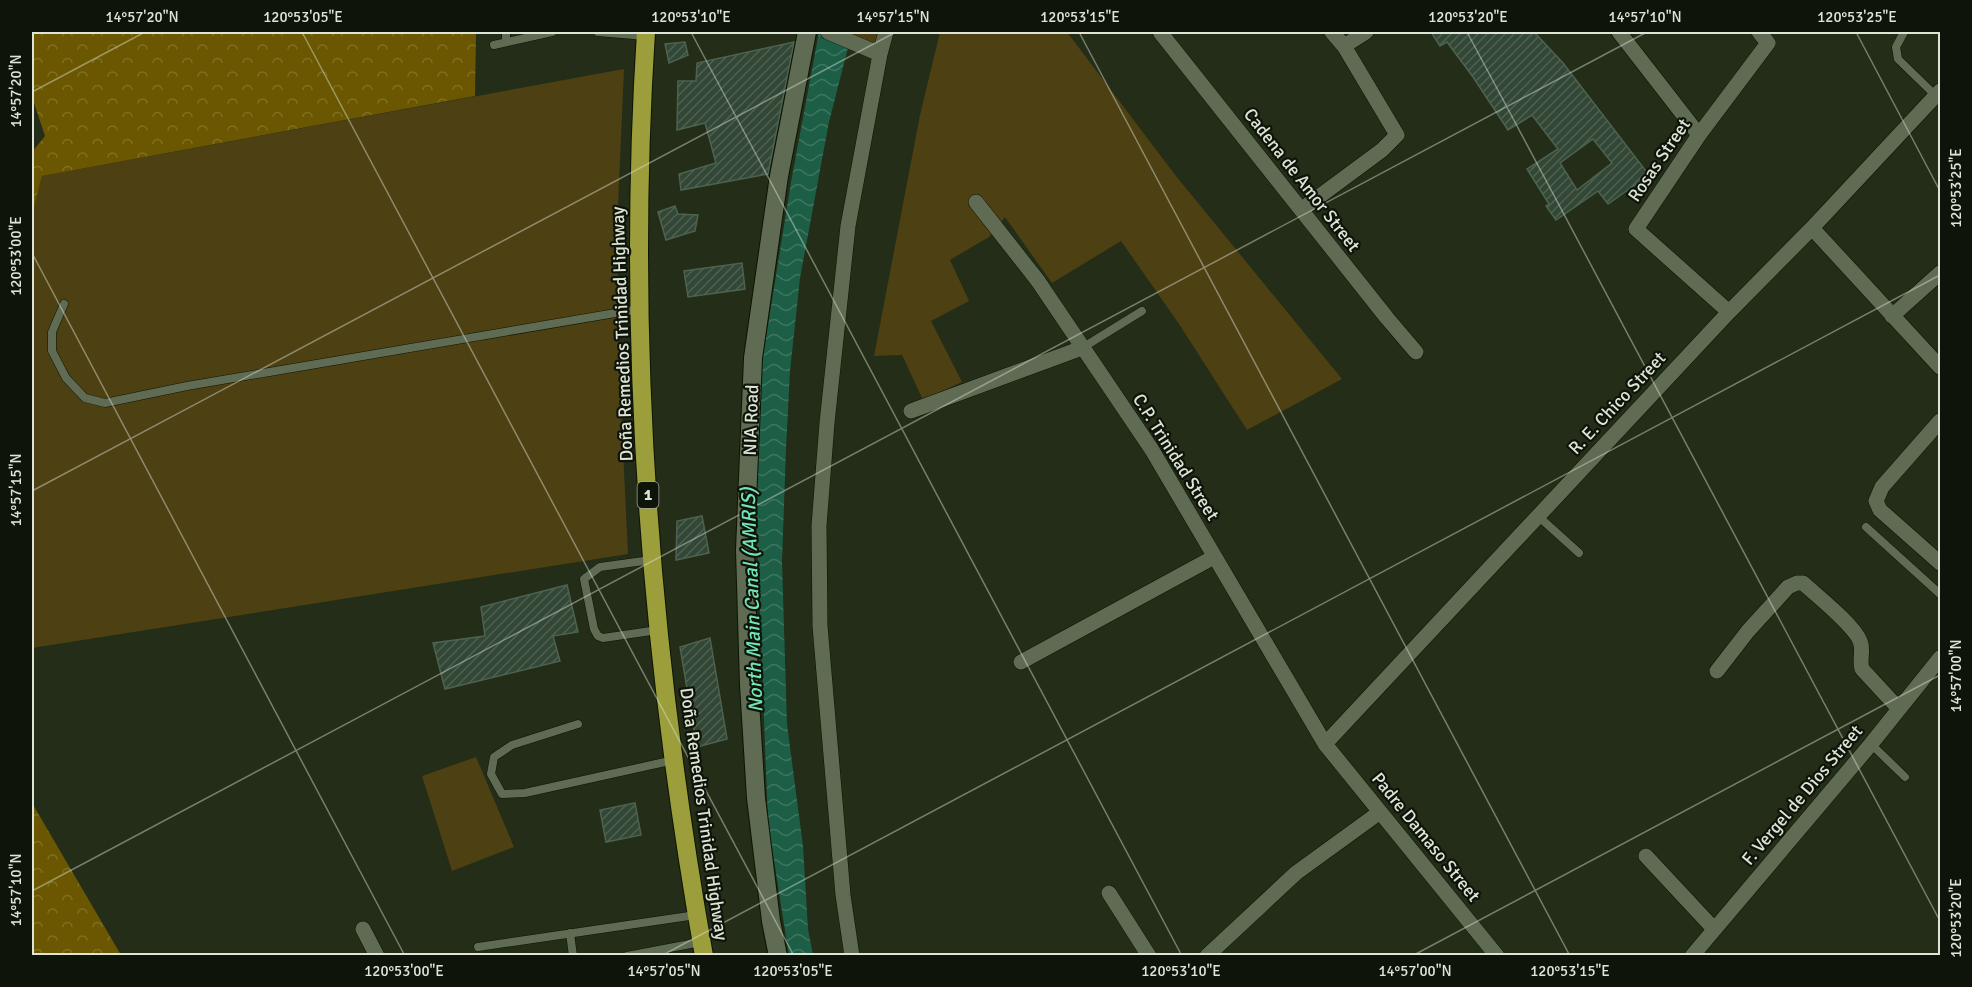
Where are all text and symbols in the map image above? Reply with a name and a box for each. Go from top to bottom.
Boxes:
text: 14°57'20"N [105,8,179,26]
text: 120°53'05"E [263,8,343,26]
text: 120°53'10"E [651,8,731,26]
text: 14°57'15"N [856,8,930,26]
text: 120°53'15"E [1040,8,1120,26]
text: 120°53'20"E [1428,8,1508,26]
text: 14°57'10"N [1608,8,1682,26]
text: 120°53'25"E [1817,8,1897,26]
text: 14°57'20"N [7,54,25,128]
street label: Cadena de Amor Street [1239,104,1365,256]
street label: Rosas Street [1623,114,1695,206]
text: 120°53'25"E [1947,148,1965,228]
street label: Doña Remedios Trinidad Highway [607,206,637,462]
text: 120°53'00"E [7,216,25,296]
street label: R. E. Chico Street [1564,347,1670,459]
street label: NIA Road [739,384,763,456]
street label: C.P. Trinidad Street [1128,389,1224,525]
text: 14°57'15"N [7,453,25,527]
road number: 1 [638,482,658,508]
water label: North Main Canal (AMRIS) [736,486,768,713]
text: 14°57'00"N [1947,639,1965,713]
street label: Doña Remedios Trinidad Highway [675,686,733,942]
street label: F. Vergel de Dios Street [1737,720,1867,870]
street label: Padre Damaso Street [1367,768,1485,906]
text: 14°57'10"N [7,853,25,927]
text: 120°53'20"E [1947,878,1965,958]
text: 120°53'00"E [364,962,444,980]
text: 14°57'05"N [627,962,701,980]
text: 120°53'05"E [753,962,833,980]
text: 120°53'10"E [1141,962,1221,980]
text: 14°57'00"N [1378,962,1452,980]
text: 120°53'15"E [1530,962,1610,980]

